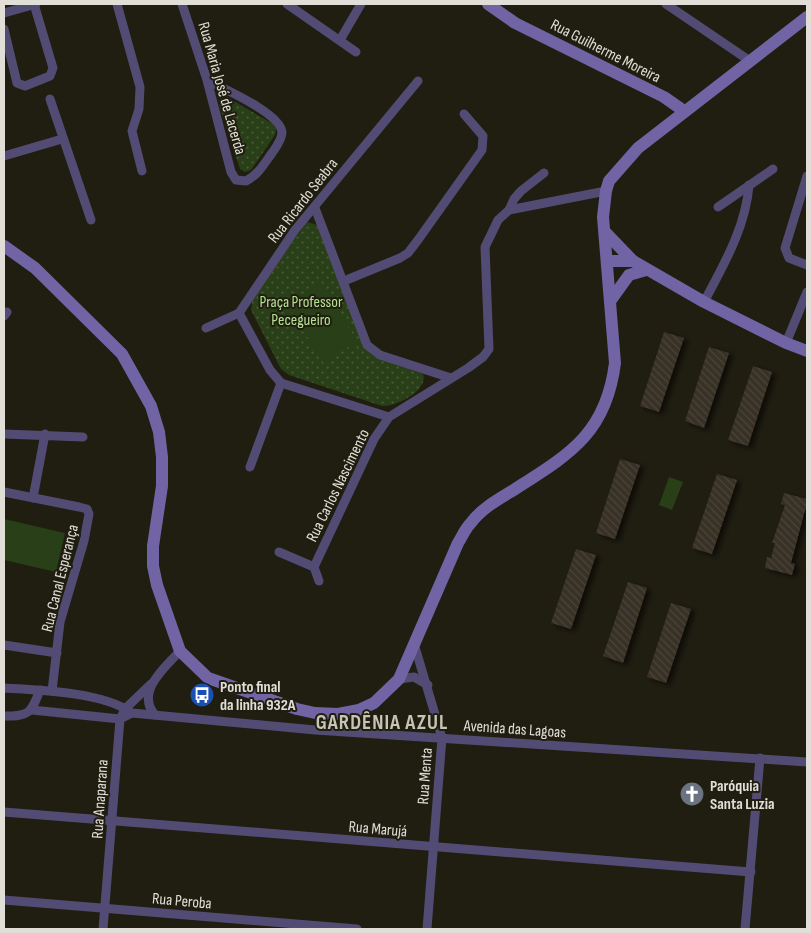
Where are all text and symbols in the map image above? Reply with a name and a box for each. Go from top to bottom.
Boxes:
street label: Rua Guilherme Moreira [547,15,664,87]
street label: Rua Maria José de Lacerda [194,20,250,157]
street label: Rua Ricardo Seabra [264,155,342,247]
park label: Praça Professor Pecegueiro [259,293,343,330]
street label: Rua Carlos Nascimento [303,426,374,545]
street label: Rua Canal Esperança [38,523,83,634]
place label: Ponto final da linha 932A [220,678,296,715]
bus stop icon: Ponto final da linha 932A [189,682,215,708]
district label: GARDÊNIA AZUL [316,710,448,735]
street label: Avenida das Lagoas [462,716,567,743]
street label: Rua Menta [414,747,437,805]
street label: Rua Anaparana [88,759,113,839]
place label: Paróquia Santa Luzia [710,777,775,814]
church icon: Paróquia Santa Luzia [679,781,705,807]
street label: Rua Marujá [348,817,408,842]
street label: Rua Peroba [151,889,212,914]

